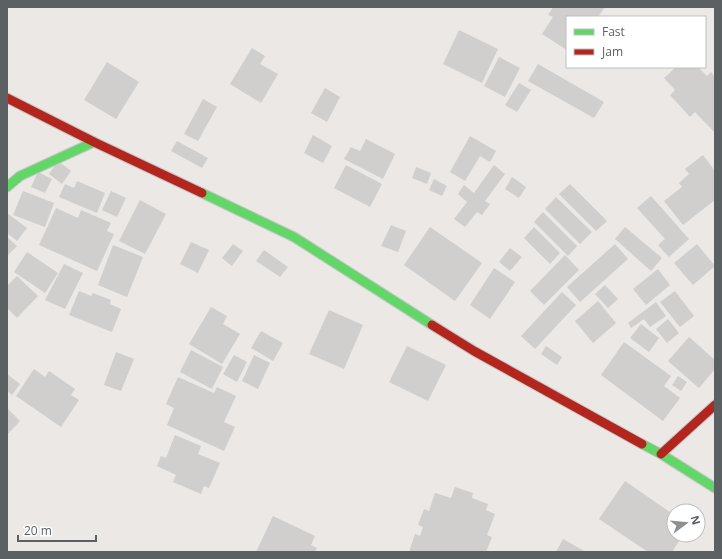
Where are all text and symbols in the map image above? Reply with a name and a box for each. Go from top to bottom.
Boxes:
legend [566,16,706,68]
text: Fast [602,23,625,40]
text: Jam [601,43,623,60]
north arrow [666,503,706,543]
text: N [688,514,705,526]
scale bar [18,517,96,543]
text: 20 m [24,522,52,539]

